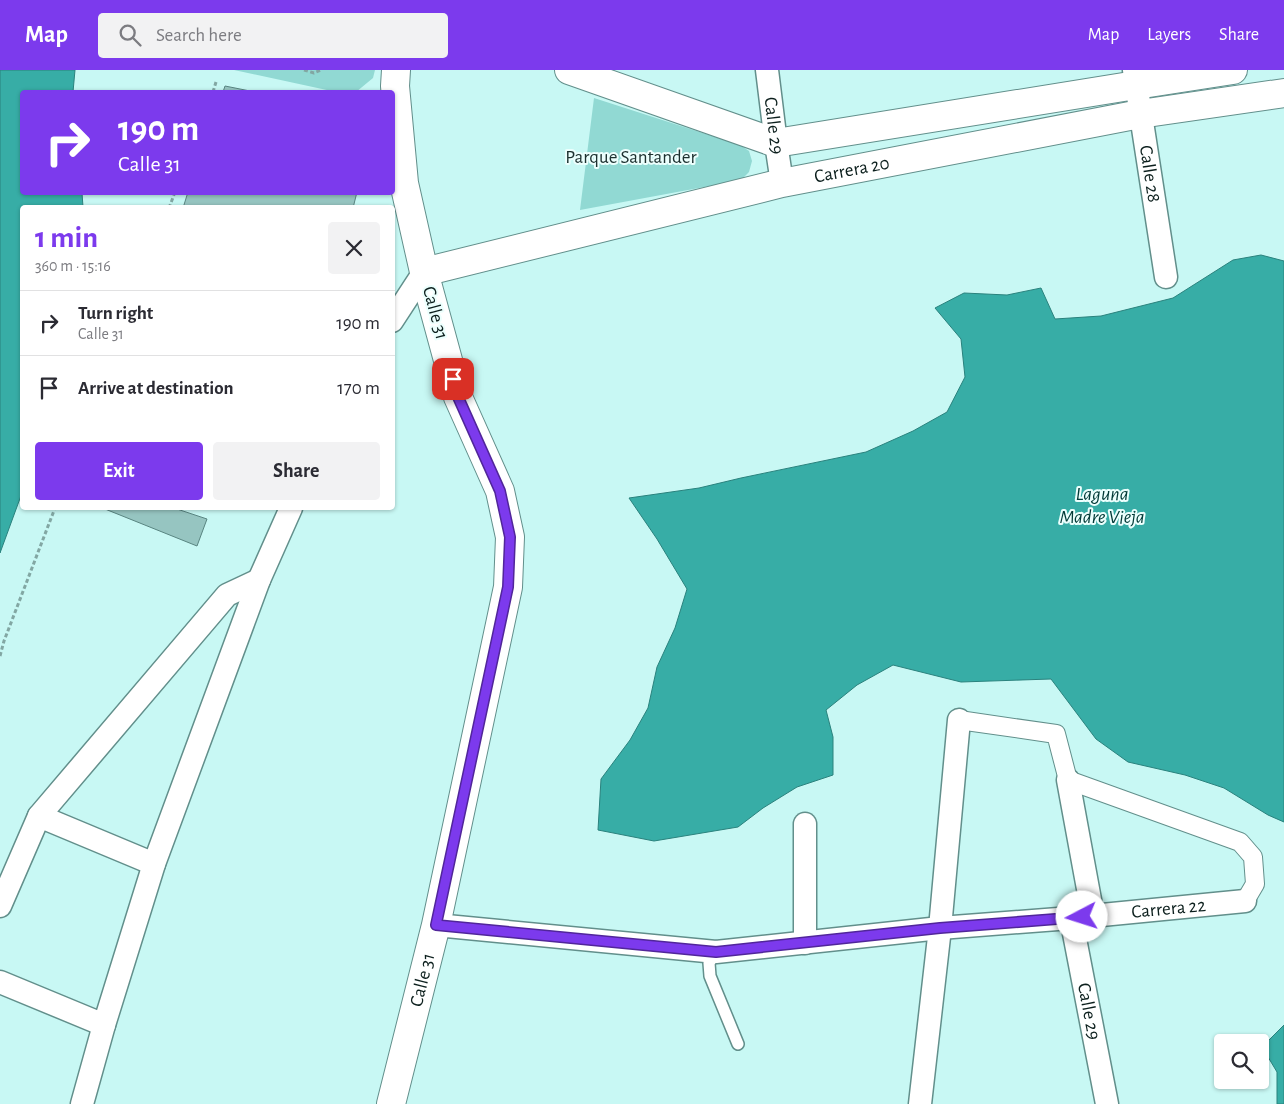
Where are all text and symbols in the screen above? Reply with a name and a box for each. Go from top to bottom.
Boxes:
search box [98,13,448,58]
icon: search [116,21,144,49]
text: Map [25,23,68,47]
text: Search here [156,26,242,45]
text: Map [1088,26,1119,44]
text: Layers [1147,26,1191,44]
text: Share [1219,26,1259,44]
street label: Calle 29 [761,96,787,156]
icon: right [35,110,100,175]
text: 190 m [118,112,199,147]
street label: Calle 28 [1136,144,1164,204]
park label: Parque Santander [565,148,697,167]
text: Calle 31 [118,153,181,175]
street label: Carrera 20 [813,153,891,186]
button: close [328,222,380,274]
text: 1 min [35,223,98,253]
text: 360 m · 15:16 [35,258,111,274]
street label: Calle 31 [419,284,451,342]
text: Turn right [78,304,153,323]
icon: right [35,309,63,337]
text: 190 m [336,314,380,333]
text: Calle 31 [78,326,124,342]
pin [432,358,474,400]
icon: arrive [439,365,467,393]
icon: arrive [35,374,63,402]
text: Arrive at destination [78,379,234,398]
text: 170 m [337,379,380,398]
button: Exit [35,442,203,500]
button: Share [213,442,380,500]
water label: Laguna Madre Vieja [1059,484,1145,527]
position arrow [1055,890,1107,942]
street label: Carrera 22 [1130,895,1207,922]
street label: Calle 31 [406,951,438,1009]
street label: Calle 29 [1074,981,1104,1041]
map controls [1214,1034,1269,1089]
button: search [1214,1034,1269,1089]

